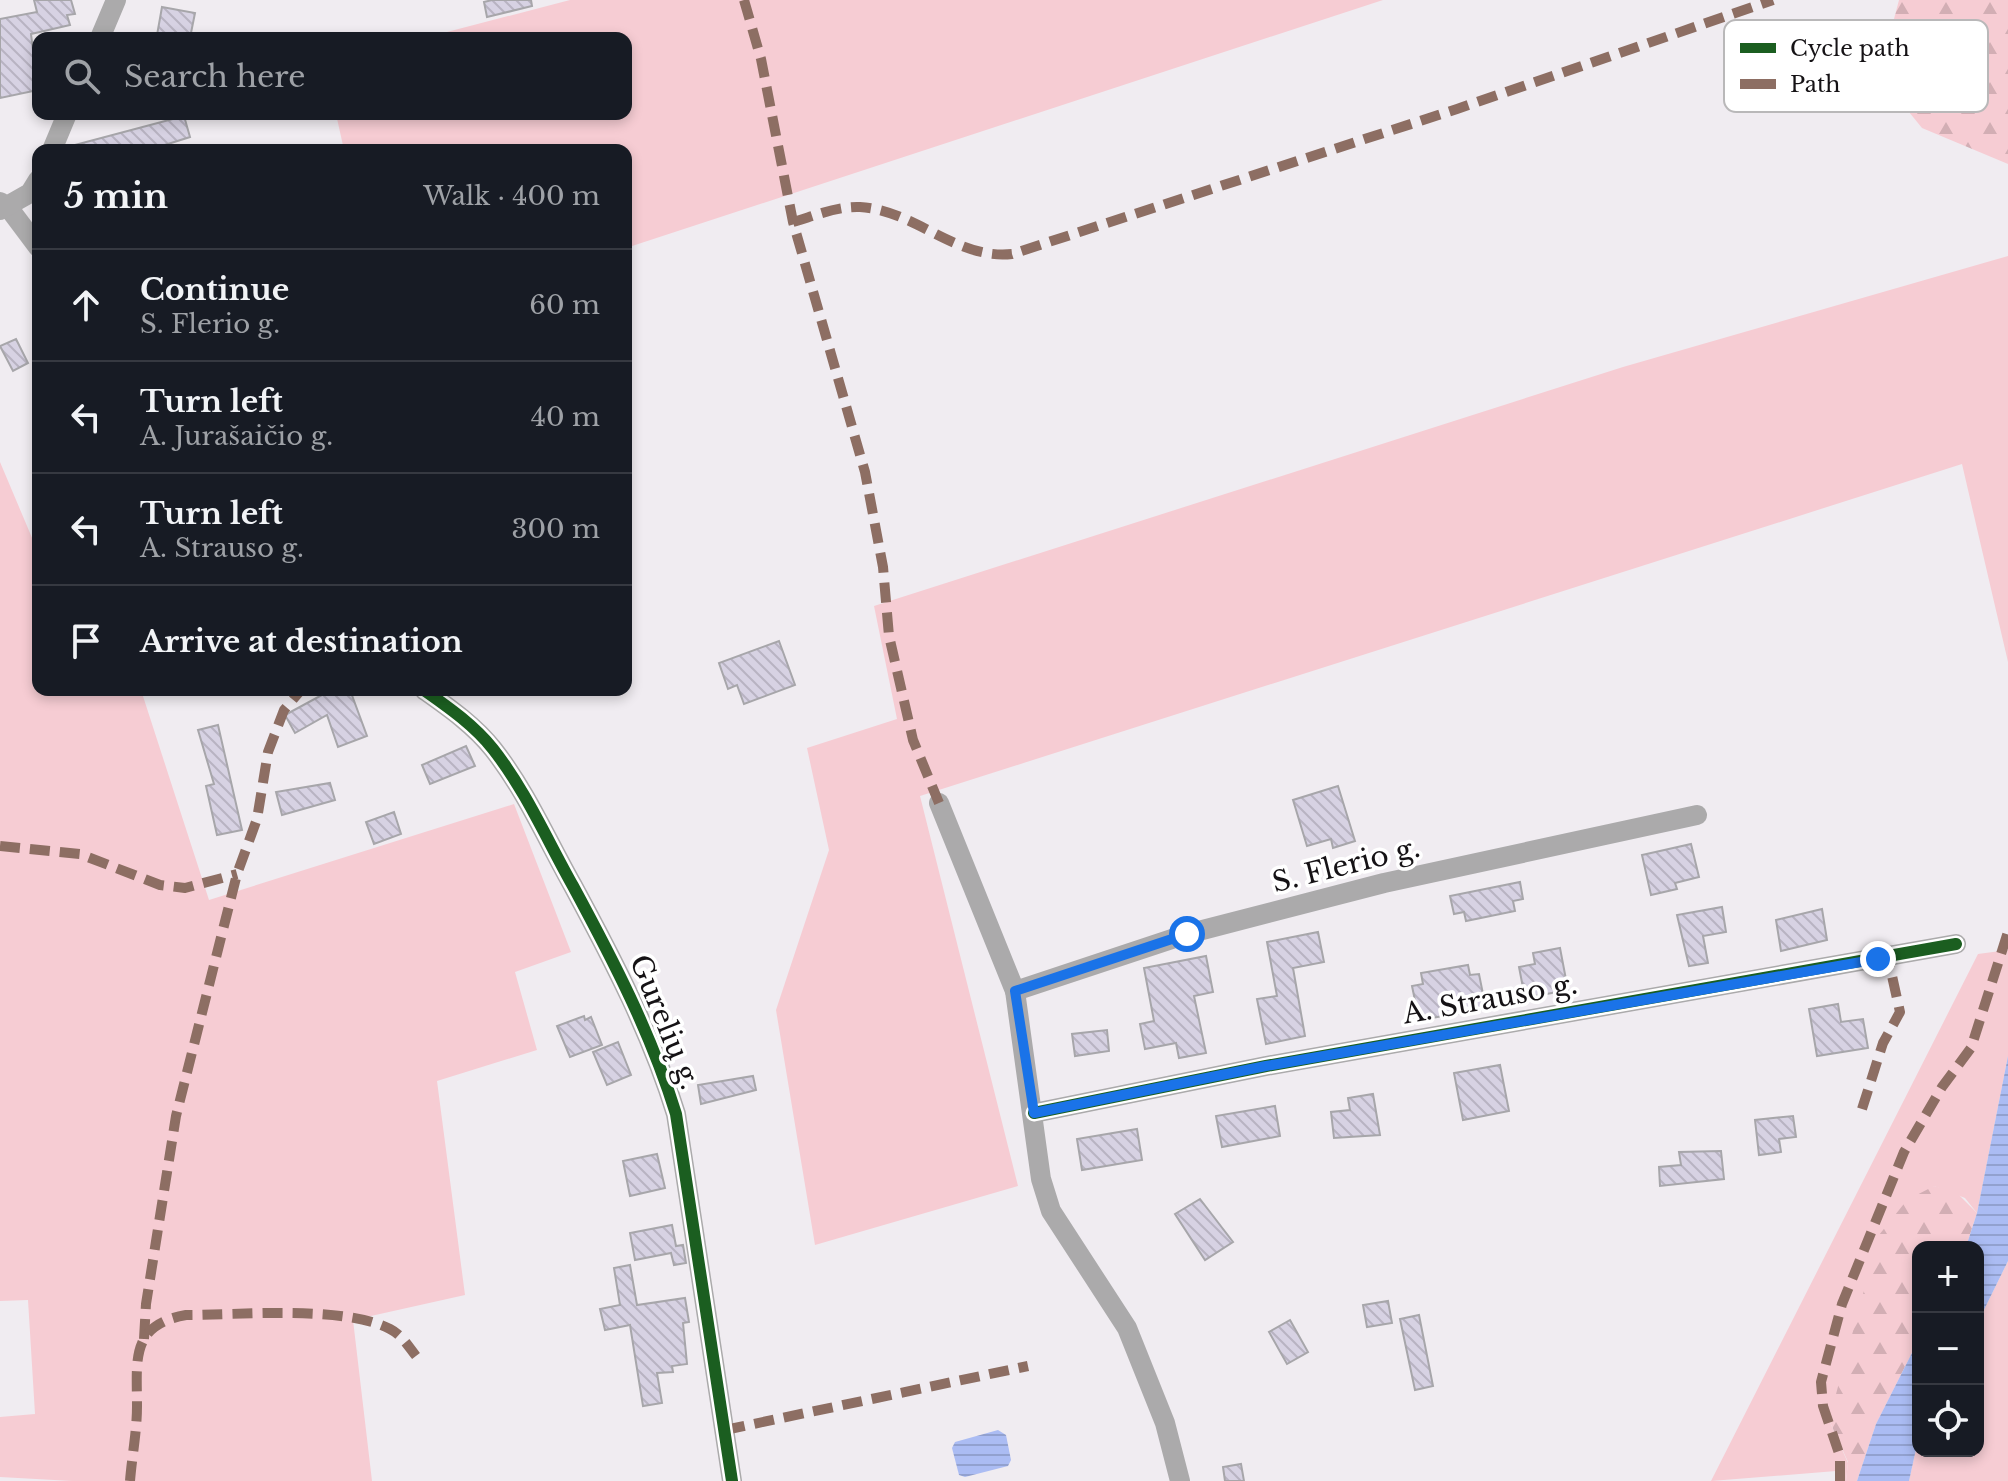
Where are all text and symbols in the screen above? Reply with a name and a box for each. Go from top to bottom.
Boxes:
legend [1724,20,1988,112]
search box [32,32,632,120]
text: Cycle path [1790,35,1910,62]
icon: search [60,54,104,98]
text: Search here [124,58,305,95]
text: Path [1790,71,1841,98]
text: 5 min [64,175,168,217]
text: Walk · 400 m [423,180,600,212]
text: Continue [140,271,289,308]
icon: ahead [64,283,108,327]
text: 60 m [529,289,600,321]
text: S. Flerio g. [140,308,280,340]
text: Turn left [140,383,283,420]
icon: left [64,395,108,439]
text: 40 m [531,401,600,433]
text: A. Jurašaičio g. [140,420,333,452]
text: Turn left [140,495,283,532]
icon: left [64,507,108,551]
text: 300 m [511,513,600,545]
text: A. Strauso g. [140,532,304,564]
icon: arrive [64,619,108,663]
text: Arrive at destination [140,623,463,660]
street label: S. Flerio g. [1269,830,1423,900]
route start [1169,916,1205,952]
route end [1860,941,1896,977]
street label: Gurelių g. [622,950,708,1094]
street label: A. Strauso g. [1399,966,1580,1032]
map controls [1912,1241,1984,1457]
button: + [1912,1241,1984,1313]
button: − [1912,1313,1984,1385]
button: locate [1912,1385,1984,1457]

